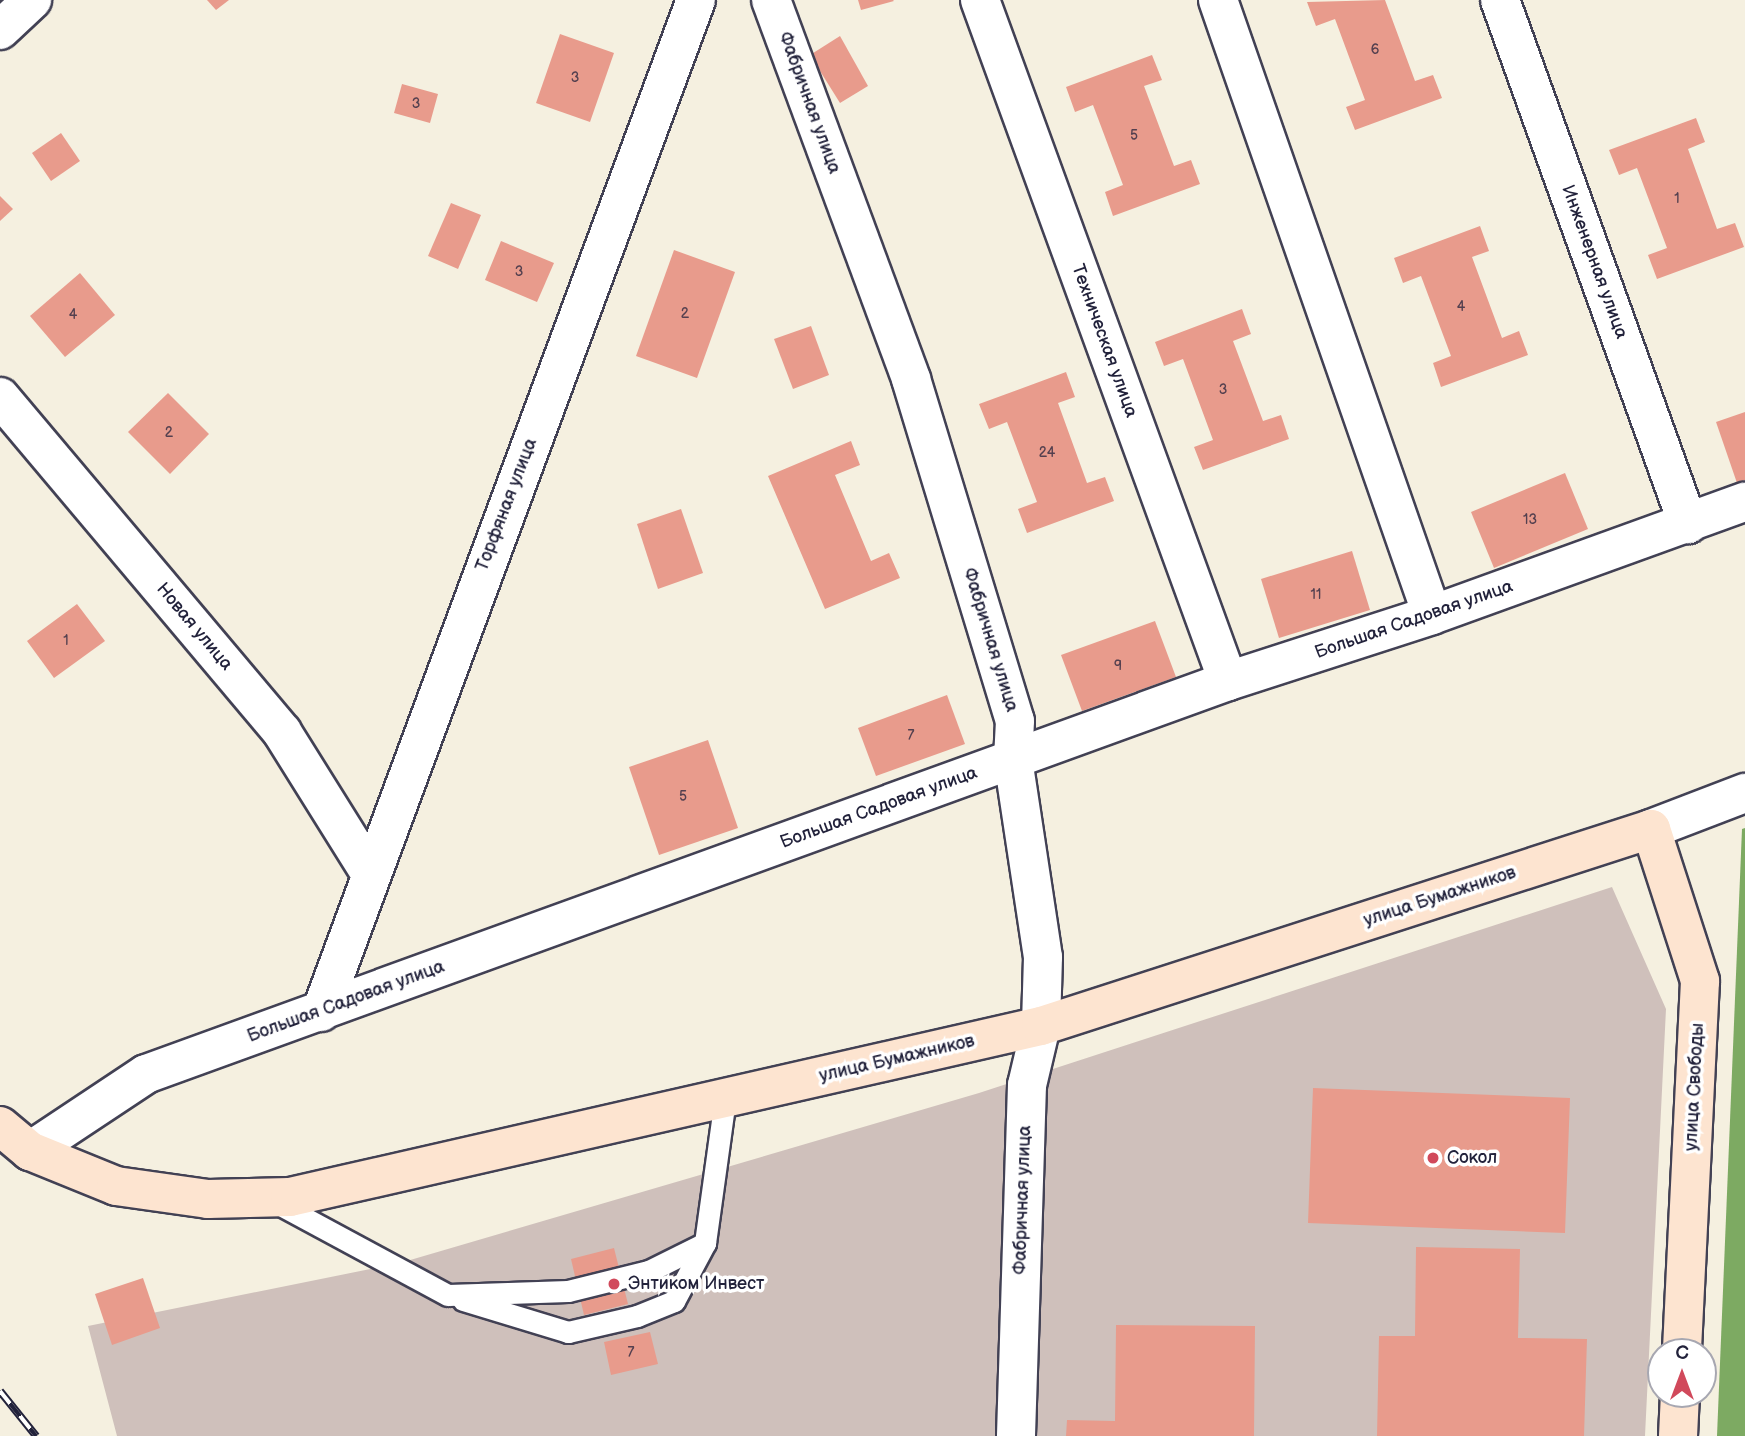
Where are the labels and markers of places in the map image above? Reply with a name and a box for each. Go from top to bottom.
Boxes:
place label: Сокол [1447,1147,1497,1169]
marker: Сокол [1425,1150,1441,1166]
place label: Энтиком Инвест [628,1273,764,1295]
marker: Энтиком Инвест [606,1276,622,1292]

